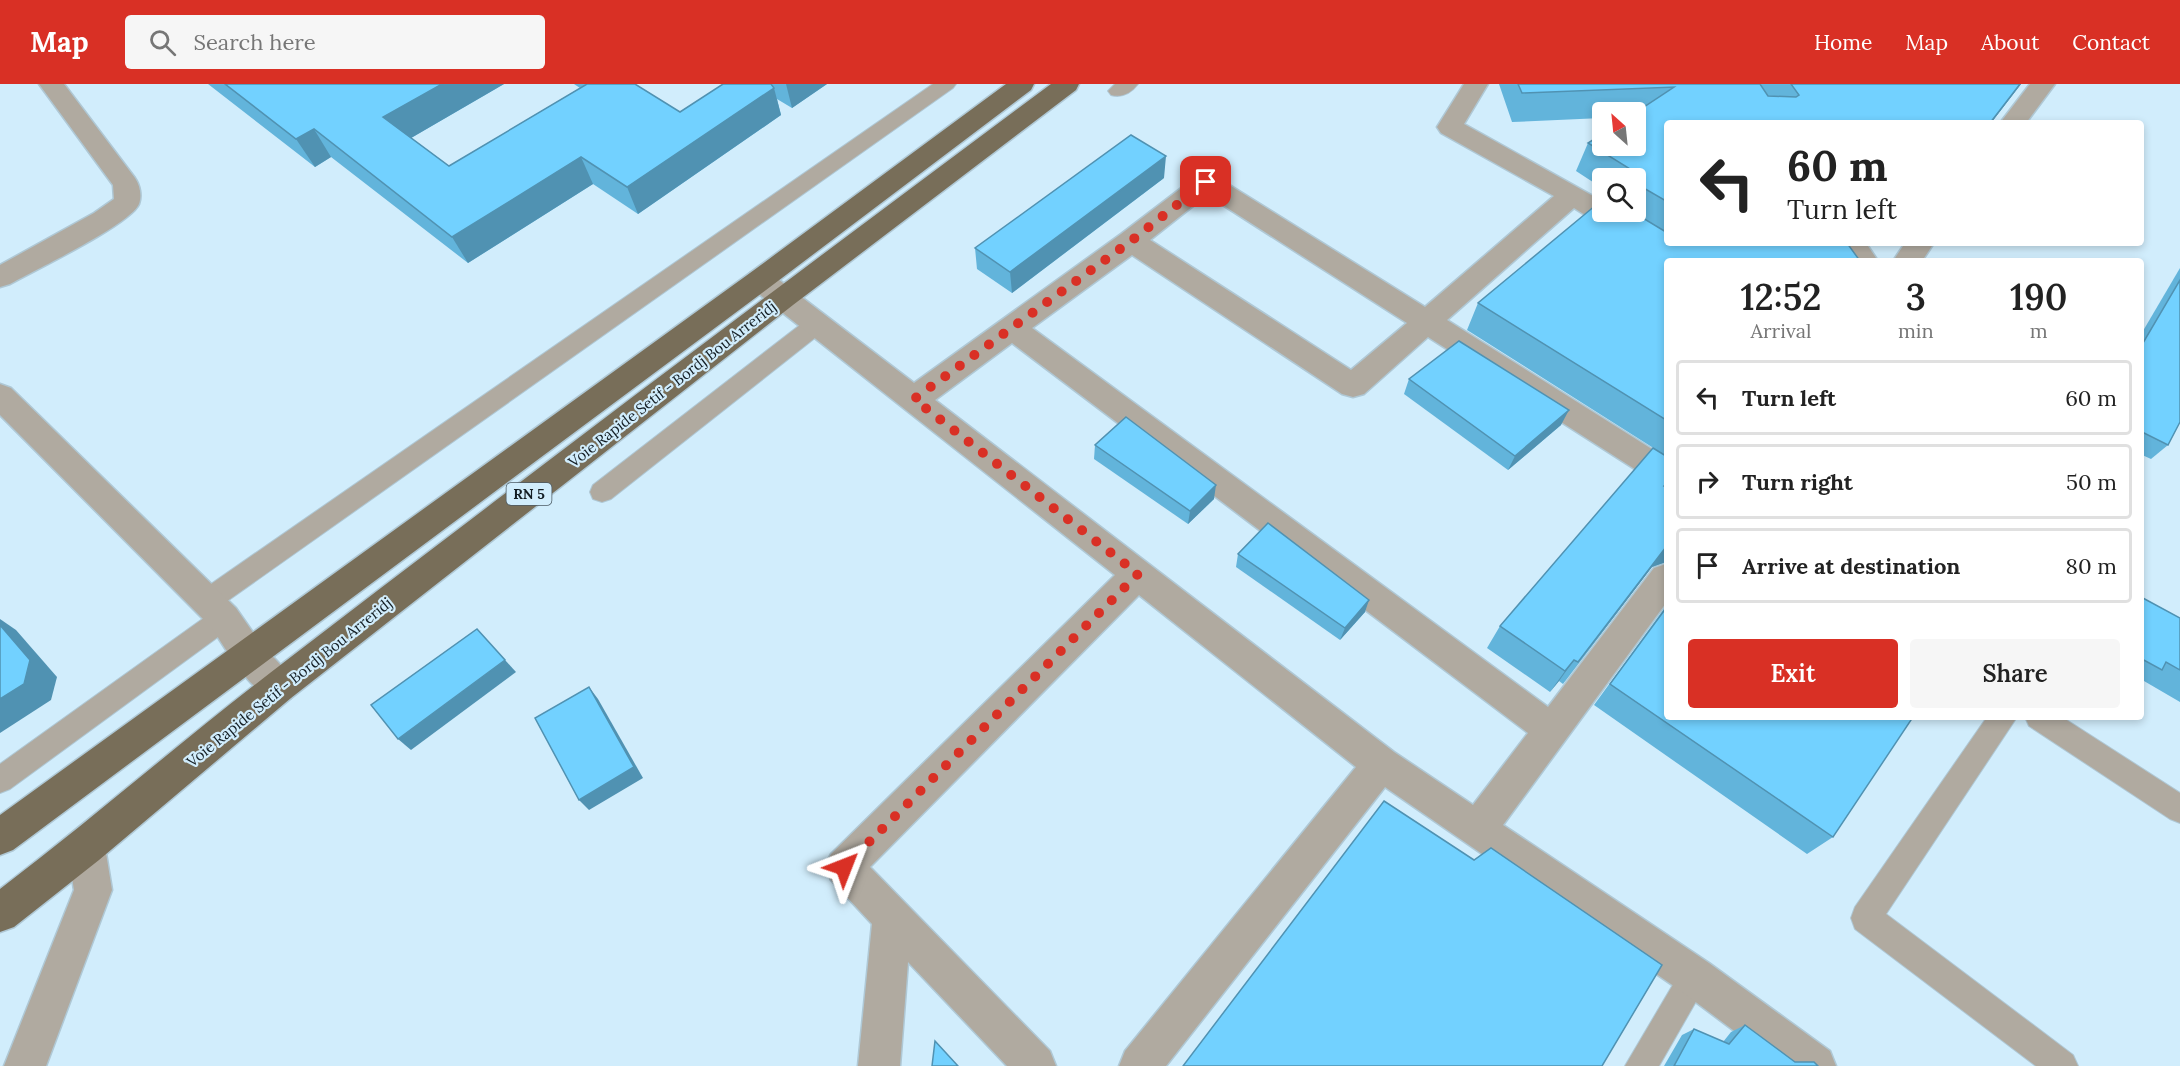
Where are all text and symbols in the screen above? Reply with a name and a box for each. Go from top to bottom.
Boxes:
search box [125,15,545,69]
text: Map [30,24,89,60]
icon: search [146,26,179,59]
text: Search here [194,28,316,56]
text: Home [1814,29,1872,56]
text: Map [1905,29,1948,56]
text: About [1981,29,2039,56]
text: Contact [2072,29,2150,56]
north arrow [1592,102,1646,156]
map controls [1592,102,1646,222]
text: 60 m [1787,139,1888,193]
icon: left [1688,144,1766,222]
pin [1180,156,1231,207]
icon: arrive [1189,165,1222,198]
button: search [1592,168,1646,222]
text: Turn left [1787,192,1897,226]
text: 12:52 [1740,274,1821,320]
text: 3 [1906,274,1926,320]
text: 190 [2010,274,2068,320]
street label: Voie Rapide Setif - Bordj Bou Arreridj [563,297,780,472]
text: Arrival [1750,318,1812,343]
text: min [1898,318,1934,343]
text: m [2030,318,2048,343]
icon: left [1691,381,1724,414]
text: Turn left [1742,384,1836,412]
text: 60 m [2065,384,2117,412]
icon: right [1691,465,1724,498]
text: Turn right [1742,468,1853,496]
text: 50 m [2066,468,2117,496]
road number: RN 5 [506,483,552,505]
icon: arrive [1691,549,1724,582]
text: Arrive at destination [1742,552,1960,580]
text: 80 m [2066,552,2117,580]
street label: Voie Rapide Setif - Bordj Bou Arreridj [182,593,396,771]
button: Exit [1688,639,1898,708]
button: Share [1910,639,2120,708]
position arrow [812,835,876,899]

